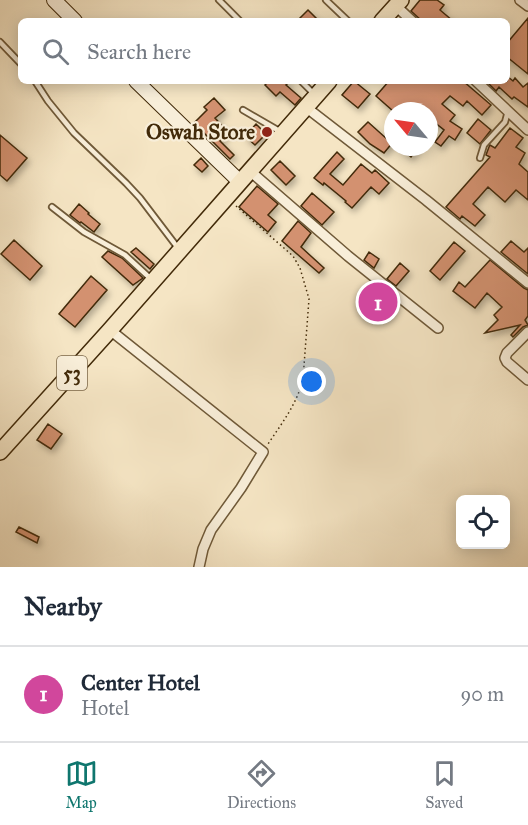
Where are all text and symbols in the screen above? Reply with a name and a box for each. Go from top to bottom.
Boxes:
search box [18,18,510,84]
icon: search [39,35,72,68]
text: Search here [87,38,191,65]
north arrow [384,102,438,156]
place label: Oswah Store [146,119,255,145]
marker: Oswah Store [260,125,274,139]
pin: 1 [358,280,398,324]
road number: 53 [57,356,87,390]
your location [297,367,326,396]
map controls [456,495,510,549]
button: locate [456,495,510,549]
text: Nearby [24,590,102,622]
text: Center Hotel [81,669,200,696]
text: 1 [40,682,47,706]
text: 90 m [461,682,504,706]
text: Hotel [81,696,129,720]
tab: Map [65,757,98,812]
tab: Directions [227,757,296,812]
tab: Saved [425,757,463,812]

